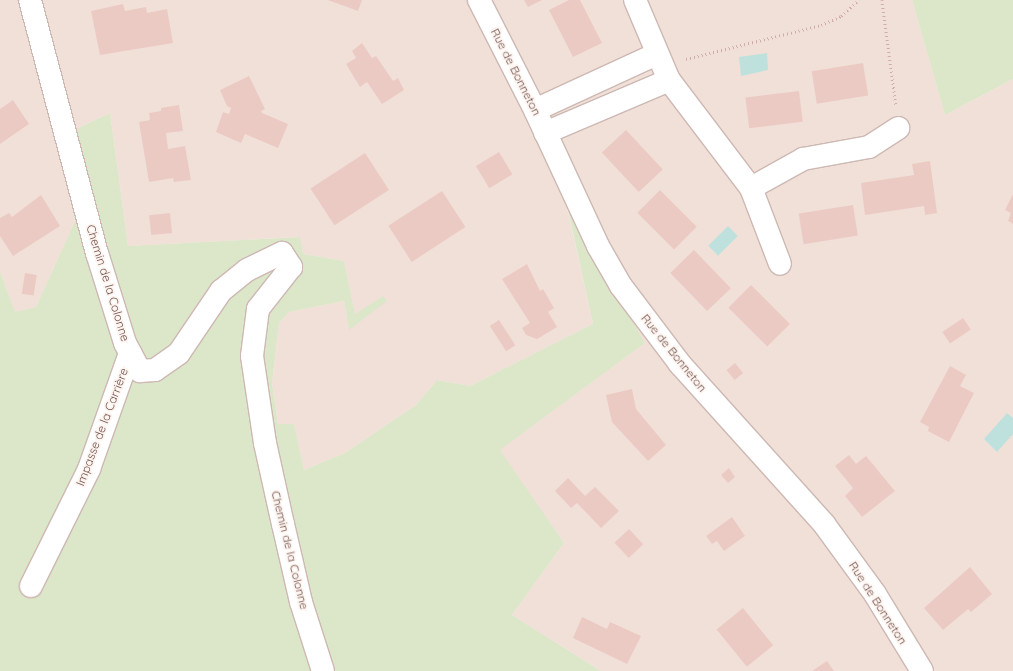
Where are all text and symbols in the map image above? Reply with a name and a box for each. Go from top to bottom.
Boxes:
street label: Rue de Bonneton [488,26,544,118]
street label: Chemin de la Colonne [83,223,133,343]
street label: Rue de Bonneton [638,311,710,395]
street label: Impasse de la Carrière [73,366,131,488]
street label: Chemin de la Colonne [268,489,312,611]
street label: Rue de Bonneton [846,559,910,647]

